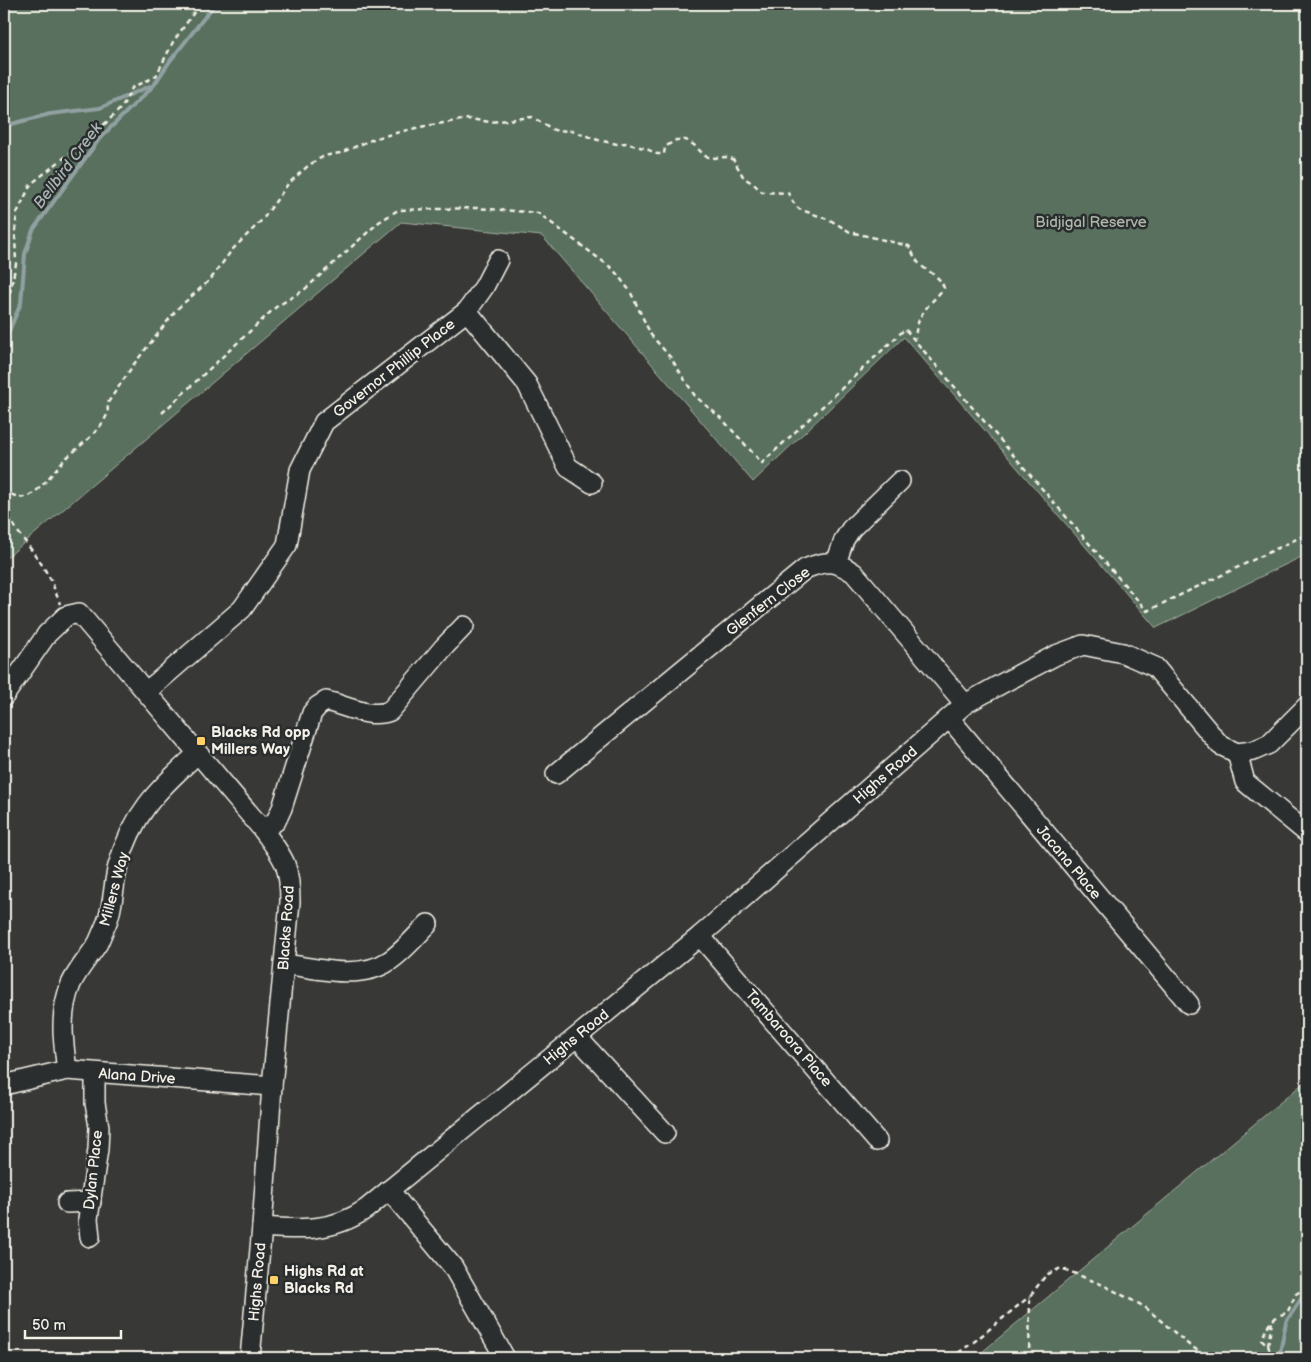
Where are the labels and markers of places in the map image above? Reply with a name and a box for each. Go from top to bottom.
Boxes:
place label: Blacks Rd opp Millers Way [211,723,311,759]
marker: Blacks Rd opp Millers Way [195,735,207,747]
place label: Highs Rd at Blacks Rd [284,1262,364,1298]
marker: Highs Rd at Blacks Rd [268,1274,280,1286]

